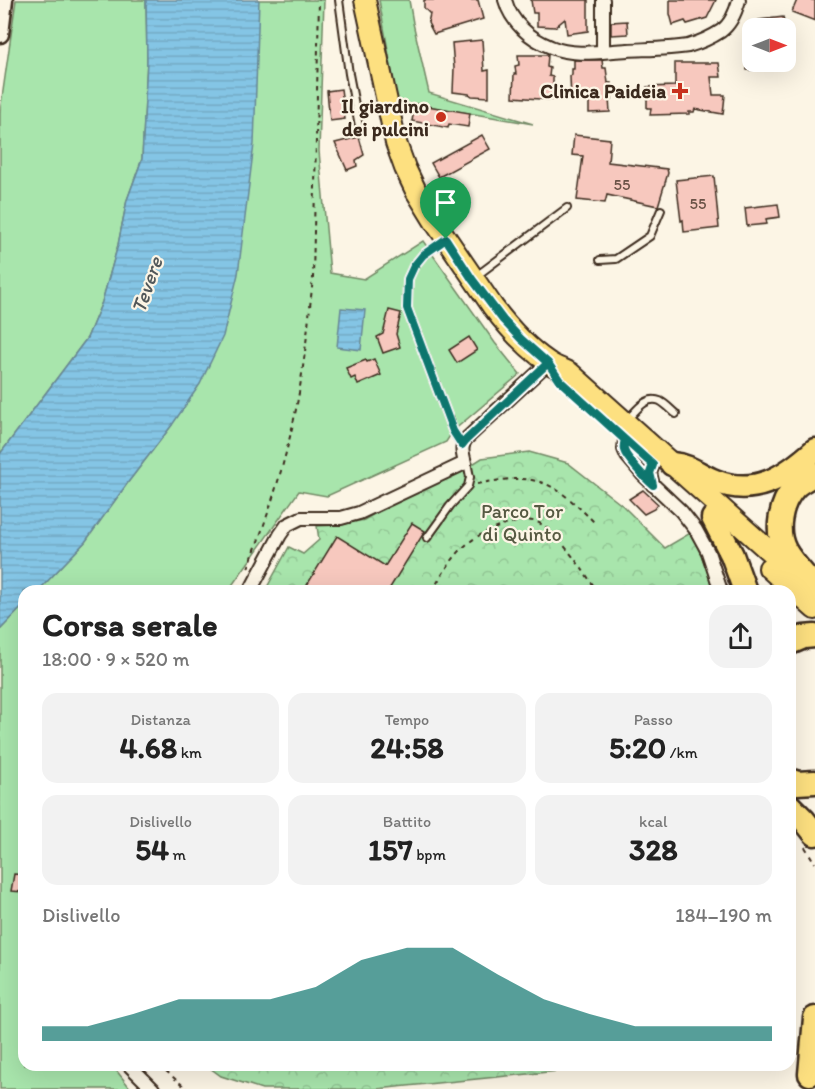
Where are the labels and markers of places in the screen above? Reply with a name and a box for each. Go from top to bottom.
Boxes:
place label: Clinica Paideia [540,79,666,103]
marker: Clinica Paideia [671,82,689,100]
place label: Il giardino dei pulcini [341,94,429,142]
marker: Il giardino dei pulcini [434,110,448,124]
pin [420,177,471,239]

